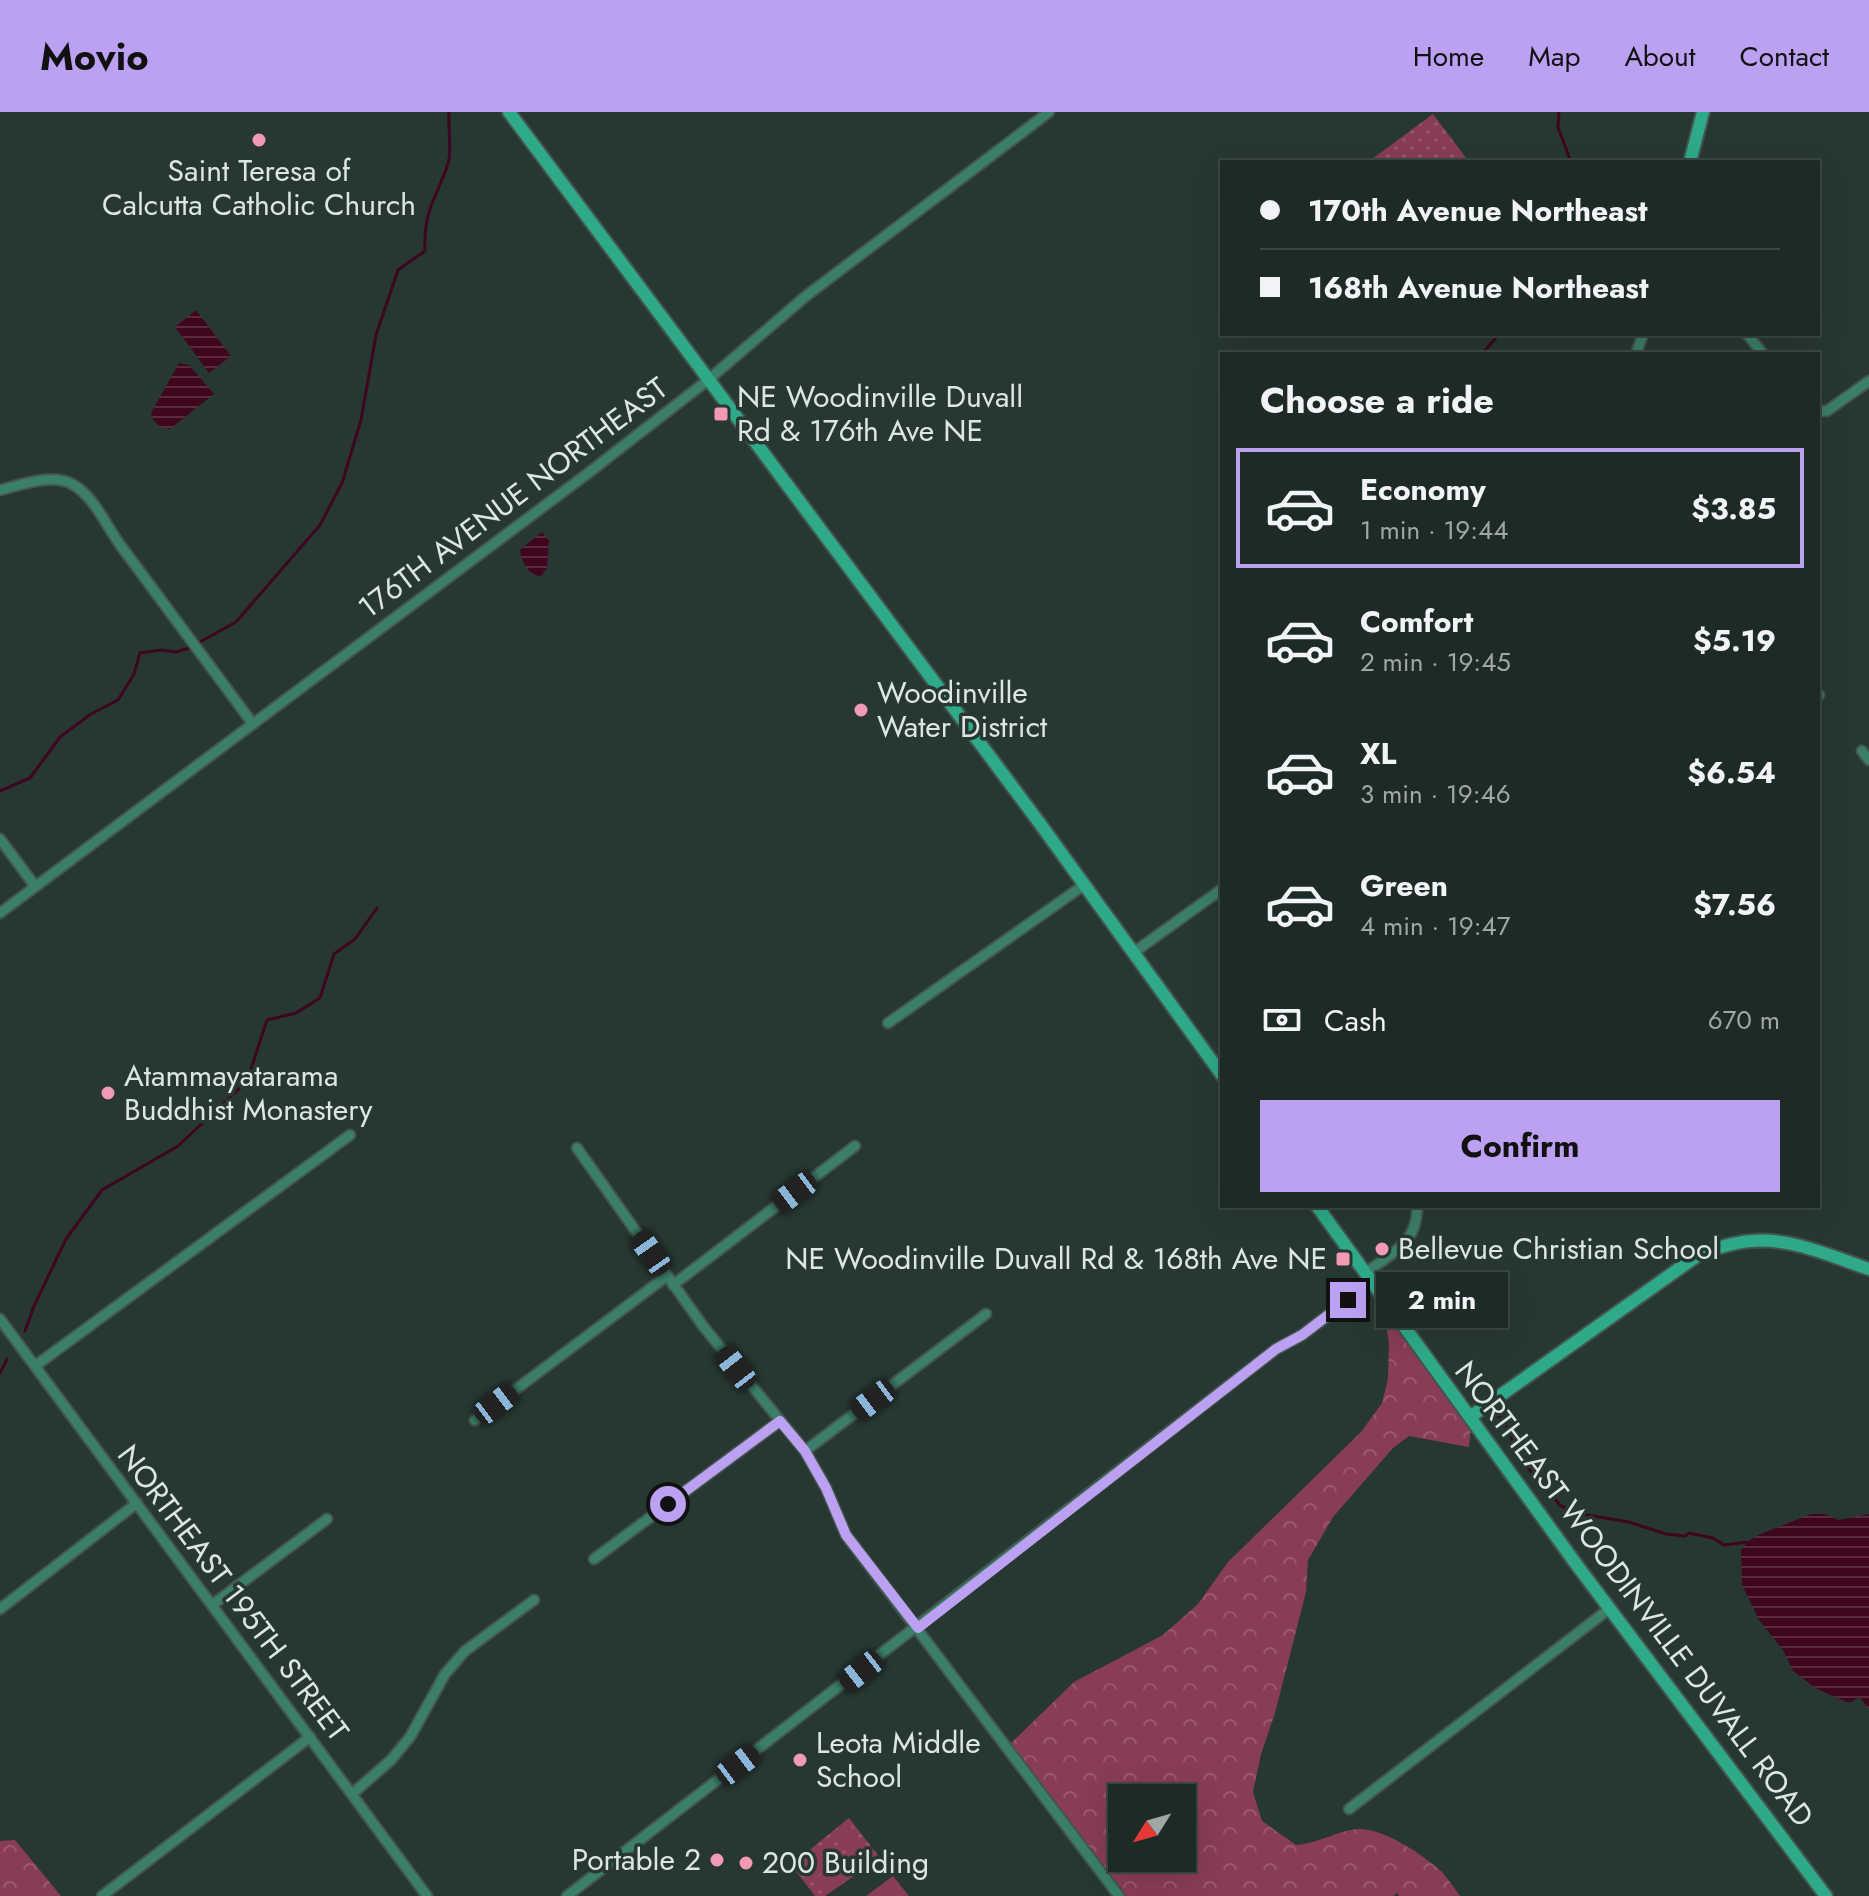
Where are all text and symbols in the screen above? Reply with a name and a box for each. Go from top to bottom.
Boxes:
text: Movio [40,29,149,84]
text: Home [1413,36,1484,77]
text: Map [1528,36,1580,77]
text: About [1624,36,1696,77]
text: Contact [1740,36,1829,77]
marker: Saint Teresa of Calcutta Catholic Church [250,131,268,149]
place label: Saint Teresa of Calcutta Catholic Church [102,149,416,226]
text: 170th Avenue Northeast [1308,189,1648,232]
text: 168th Avenue Northeast [1308,266,1649,309]
street label: 176TH AVENUE NORTHEAST [349,367,676,628]
text: Choose a ride [1260,374,1494,426]
place label: NE Woodinville Duvall Rd & 176th Ave NE [737,375,1023,452]
marker: NE Woodinville Duvall Rd & 176th Ave NE [712,405,730,423]
text: Economy [1360,468,1486,511]
icon: car [1264,472,1336,544]
text: $3.85 [1691,487,1776,530]
text: 1 min · 19:44 [1360,511,1508,549]
text: Comfort [1360,600,1473,643]
icon: car [1264,604,1336,676]
text: $5.19 [1693,619,1776,662]
text: 2 min · 19:45 [1360,643,1511,681]
place label: Woodinville Water District [877,671,1048,748]
marker: Woodinville Water District [852,701,870,719]
text: XL [1360,732,1396,775]
icon: car [1264,736,1336,808]
text: $6.54 [1687,751,1776,794]
text: 3 min · 19:46 [1360,775,1511,813]
text: Green [1360,864,1448,907]
icon: car [1264,868,1336,940]
text: $7.56 [1693,883,1776,926]
text: 4 min · 19:47 [1360,907,1510,945]
icon: cash [1260,998,1304,1042]
text: Cash [1324,999,1387,1042]
text: 670 m [1708,1001,1780,1039]
place label: Atammayatarama Buddhist Monastery [124,1054,373,1131]
marker: Atammayatarama Buddhist Monastery [99,1084,117,1102]
button: Confirm [1260,1100,1780,1192]
car [769,1168,821,1216]
car [627,1226,675,1280]
place label: Bellevue Christian School [1398,1227,1719,1270]
place label: NE Woodinville Duvall Rd & 168th Ave NE [785,1237,1327,1280]
marker: Bellevue Christian School [1373,1240,1391,1258]
marker: NE Woodinville Duvall Rd & 168th Ave NE [1334,1250,1352,1268]
callout: 2 min [1376,1272,1508,1328]
text: 2 min [1408,1281,1476,1319]
route end [1330,1282,1366,1318]
car [712,1342,760,1394]
street label: NORTHEAST WOODINVILLE DUVALL ROAD [1445,1352,1824,1836]
car [847,1376,899,1424]
car [470,1380,522,1428]
street label: NORTHEAST 195TH STREET [108,1436,359,1750]
route start [650,1486,686,1522]
car [835,1647,887,1695]
place label: Leota Middle School [816,1721,981,1798]
car [712,1741,764,1789]
marker: Leota Middle School [791,1751,809,1769]
north arrow [1108,1784,1196,1872]
map controls [1108,1784,1196,1872]
place label: Portable 2 [572,1838,701,1881]
place label: 200 Building [762,1841,929,1884]
marker: Portable 2 [708,1851,726,1869]
marker: 200 Building [737,1854,755,1872]

